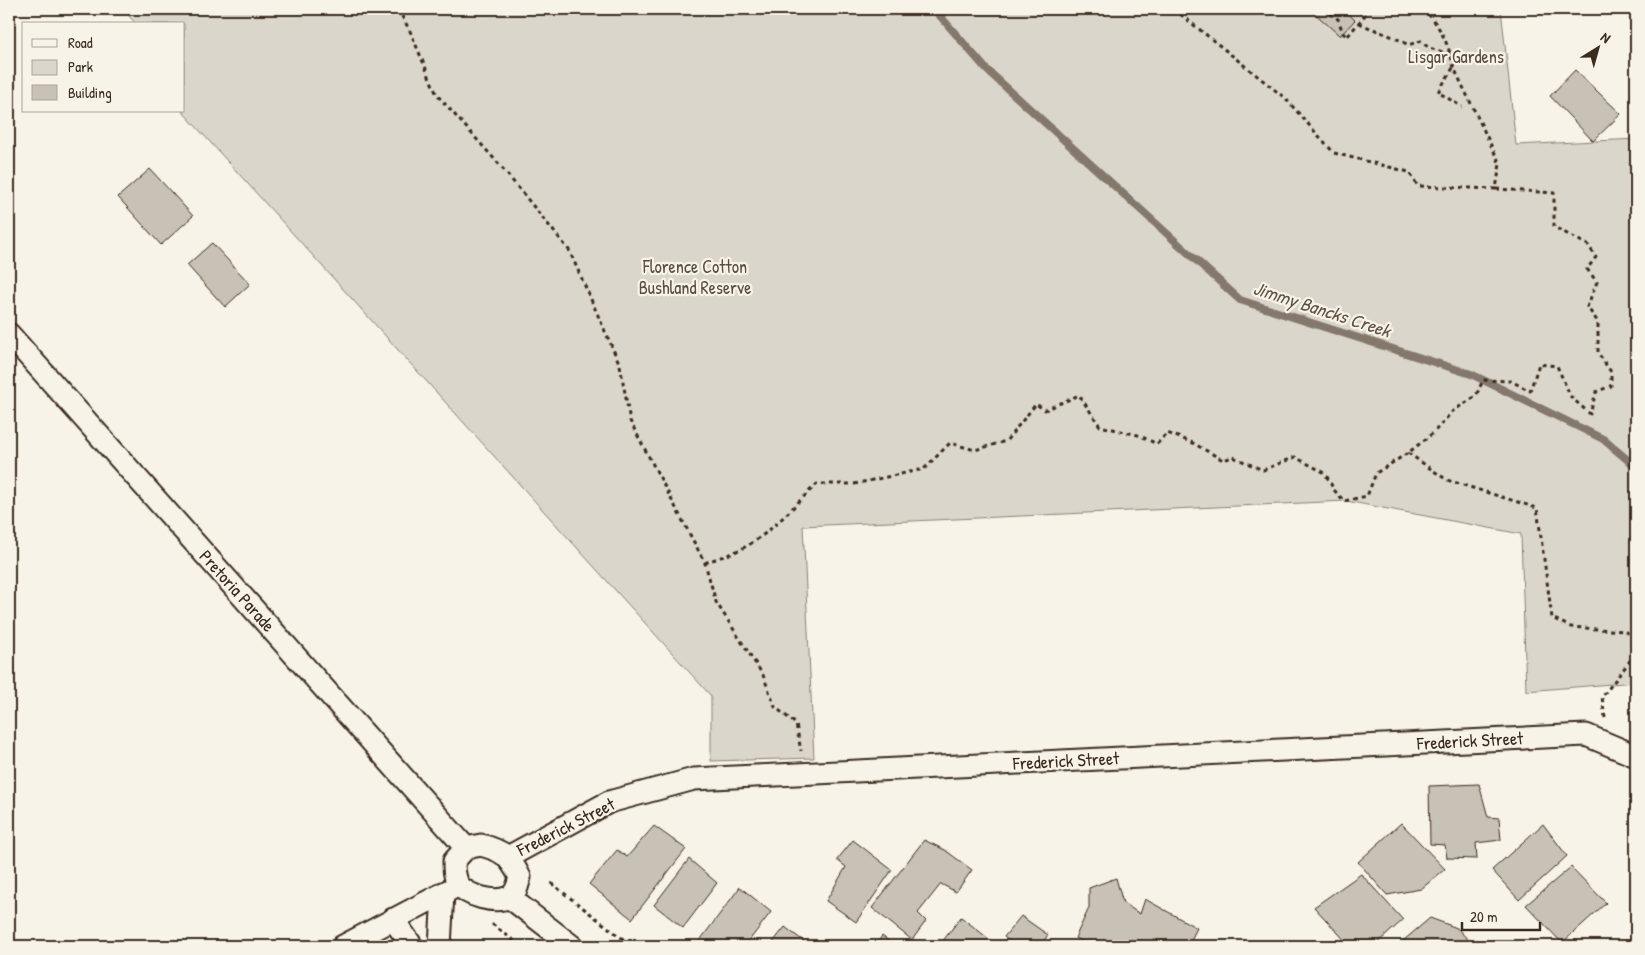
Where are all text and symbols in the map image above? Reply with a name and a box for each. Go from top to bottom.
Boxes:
legend [22,22,185,112]
north arrow [1572,22,1622,72]
text: N [1597,27,1615,47]
text: Road [68,32,93,53]
park label: Lisgar Gardens [1408,44,1504,69]
text: Park [68,56,93,77]
text: Building [68,82,112,103]
park label: Florence Cotton Bushland Reserve [639,254,751,300]
water label: Jimmy Bancks Creek [1250,275,1396,344]
street label: Pretoria Parade [194,544,281,637]
street label: Frederick Street [1415,725,1525,756]
street label: Frederick Street [1011,745,1121,776]
street label: Frederick Street [512,791,620,862]
scale bar [1462,900,1540,932]
text: 20 m [1470,906,1497,927]

